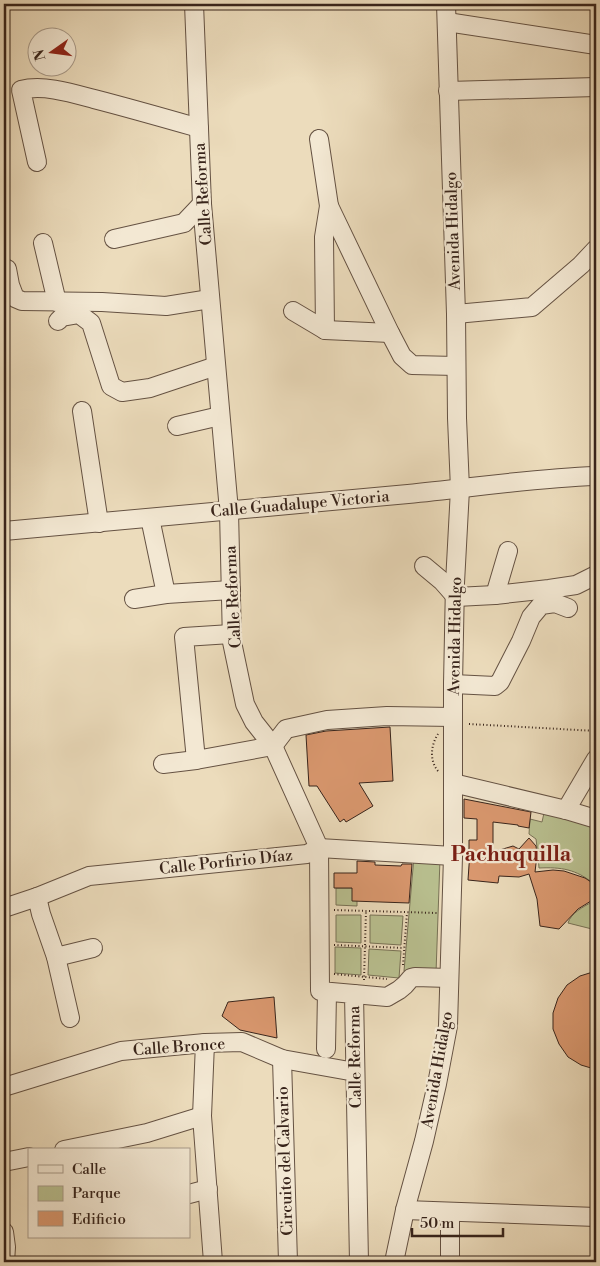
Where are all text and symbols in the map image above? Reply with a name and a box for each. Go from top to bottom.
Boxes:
north arrow [28,28,78,78]
text: N [30,47,50,62]
street label: Calle Reforma [189,141,217,246]
street label: Avenida Hidalgo [441,171,465,292]
street label: Calle Guadalupe Victoria [210,486,391,522]
street label: Calle Reforma [220,544,246,649]
street label: Avenida Hidalgo [444,577,466,696]
district label: Pachuquilla [451,842,572,868]
street label: Calle Porfirio Díaz [158,845,294,879]
street label: Calle Reforma [344,1005,366,1109]
street label: Avenida Hidalgo [417,1010,457,1131]
street label: Calle Bronce [132,1034,226,1060]
street label: Circuito del Calvario [272,1086,298,1236]
legend [28,1148,190,1238]
text: Calle [72,1160,106,1179]
text: Parque [72,1184,121,1203]
scale bar [412,1206,504,1238]
text: Edificio [72,1210,126,1229]
text: 50 m [420,1214,454,1233]

